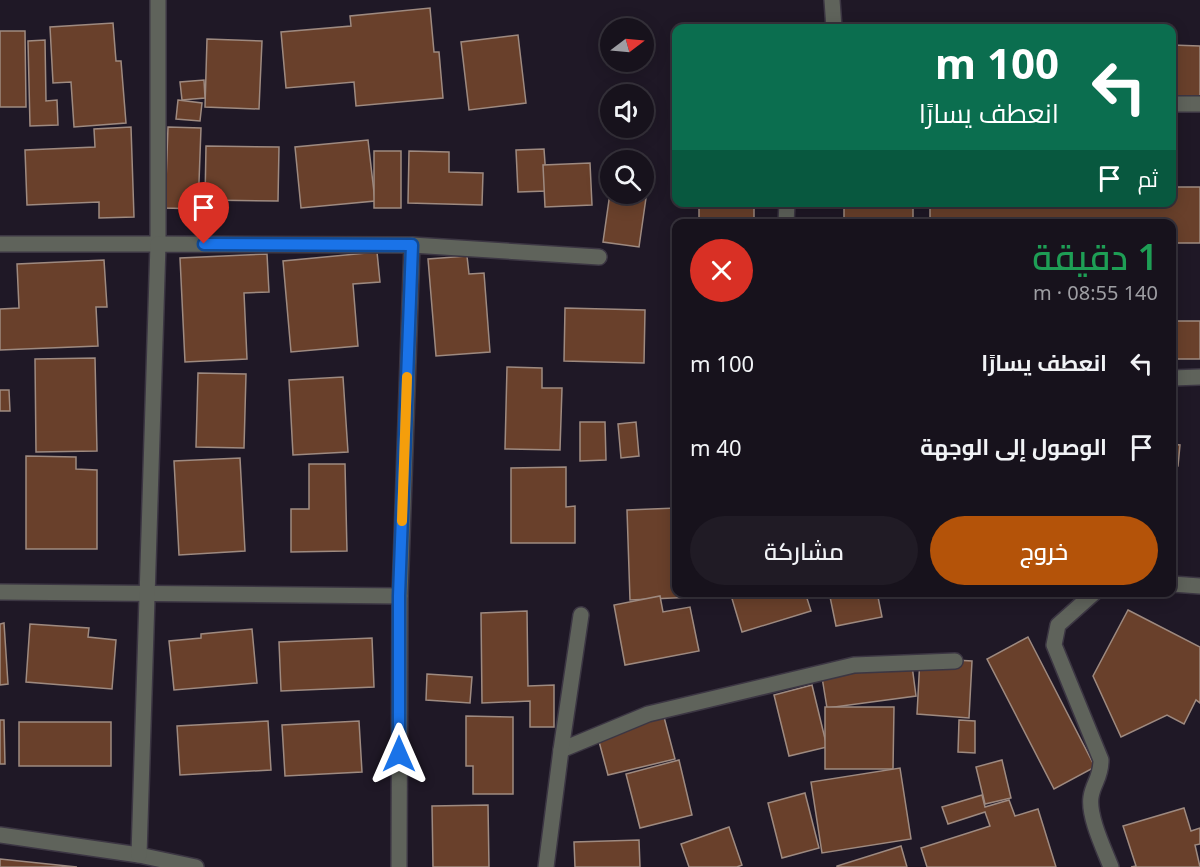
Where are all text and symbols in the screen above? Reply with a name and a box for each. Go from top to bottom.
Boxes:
north arrow [600,18,654,72]
map controls [600,18,654,204]
text: 100 m [935,34,1059,91]
icon: left [1080,48,1158,126]
button: sound [600,84,654,138]
text: انعطف يسارًا [919,94,1059,131]
button: search [600,150,654,204]
icon: arrive [1093,162,1126,195]
text: ثم [1138,163,1158,193]
pin [178,182,229,244]
icon: arrive [187,191,220,224]
text: 1 دقيقة [1032,232,1158,281]
button: close [690,239,753,302]
text: 140 m · 08:55 [1033,279,1158,306]
text: انعطف يسارًا [981,347,1107,377]
icon: left [1125,347,1158,380]
text: 100 m [690,348,754,378]
text: الوصول إلى الوجهة [920,431,1107,461]
icon: arrive [1125,431,1158,464]
text: 40 m [690,432,741,462]
button: مشاركة [690,516,918,585]
button: خروج [930,516,1158,585]
position arrow [367,722,431,786]

